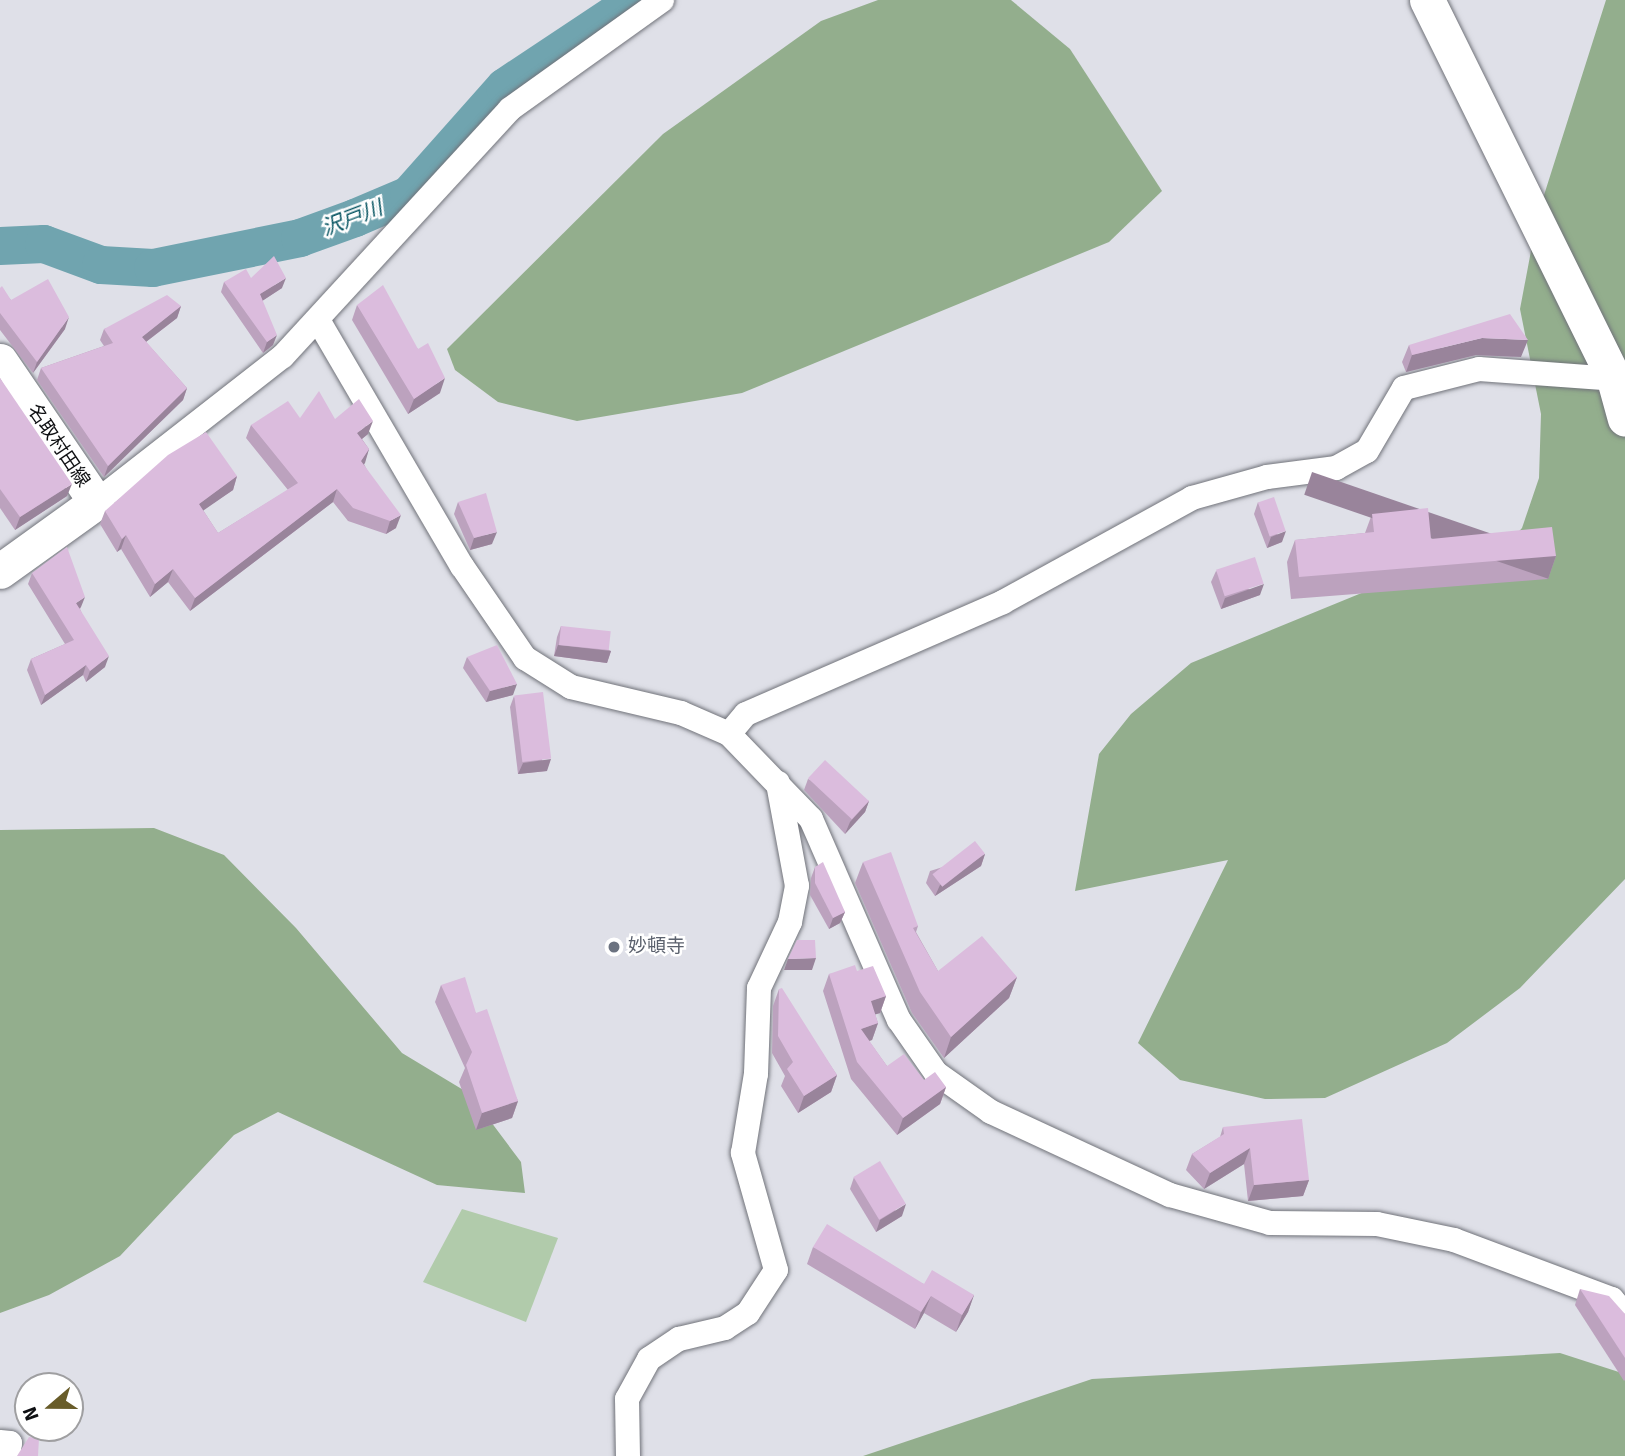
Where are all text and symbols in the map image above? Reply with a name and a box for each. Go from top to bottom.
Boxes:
water label: 沢戸川 [318,195,386,241]
street label: 名取村田線 [22,400,94,492]
place label: 妙頓寺 [628,936,685,958]
marker: 妙頓寺 [606,939,622,955]
north arrow [14,1372,84,1442]
text: N [18,1403,45,1424]

